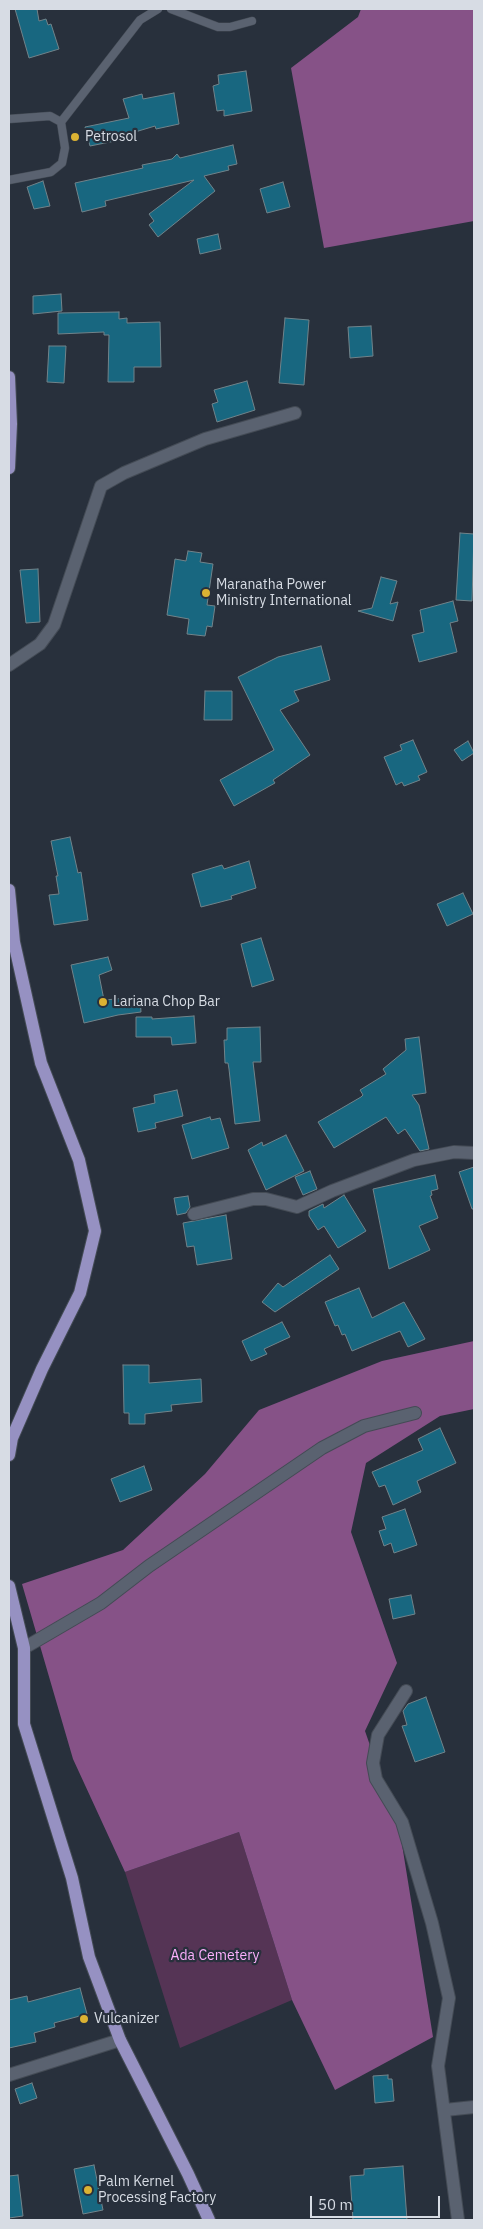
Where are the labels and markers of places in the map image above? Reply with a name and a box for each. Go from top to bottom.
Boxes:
place label: Petrosol [85,129,137,145]
marker: Petrosol [69,131,81,143]
place label: Maranatha Power Ministry International [216,577,352,610]
marker: Maranatha Power Ministry International [200,587,212,599]
place label: Lariana Chop Bar [113,994,220,1010]
marker: Lariana Chop Bar [97,996,109,1008]
place label: Vulcanizer [94,2011,159,2027]
marker: Vulcanizer [78,2013,90,2025]
place label: Palm Kernel Processing Factory [98,2174,216,2206]
marker: Palm Kernel Processing Factory [82,2184,94,2196]

